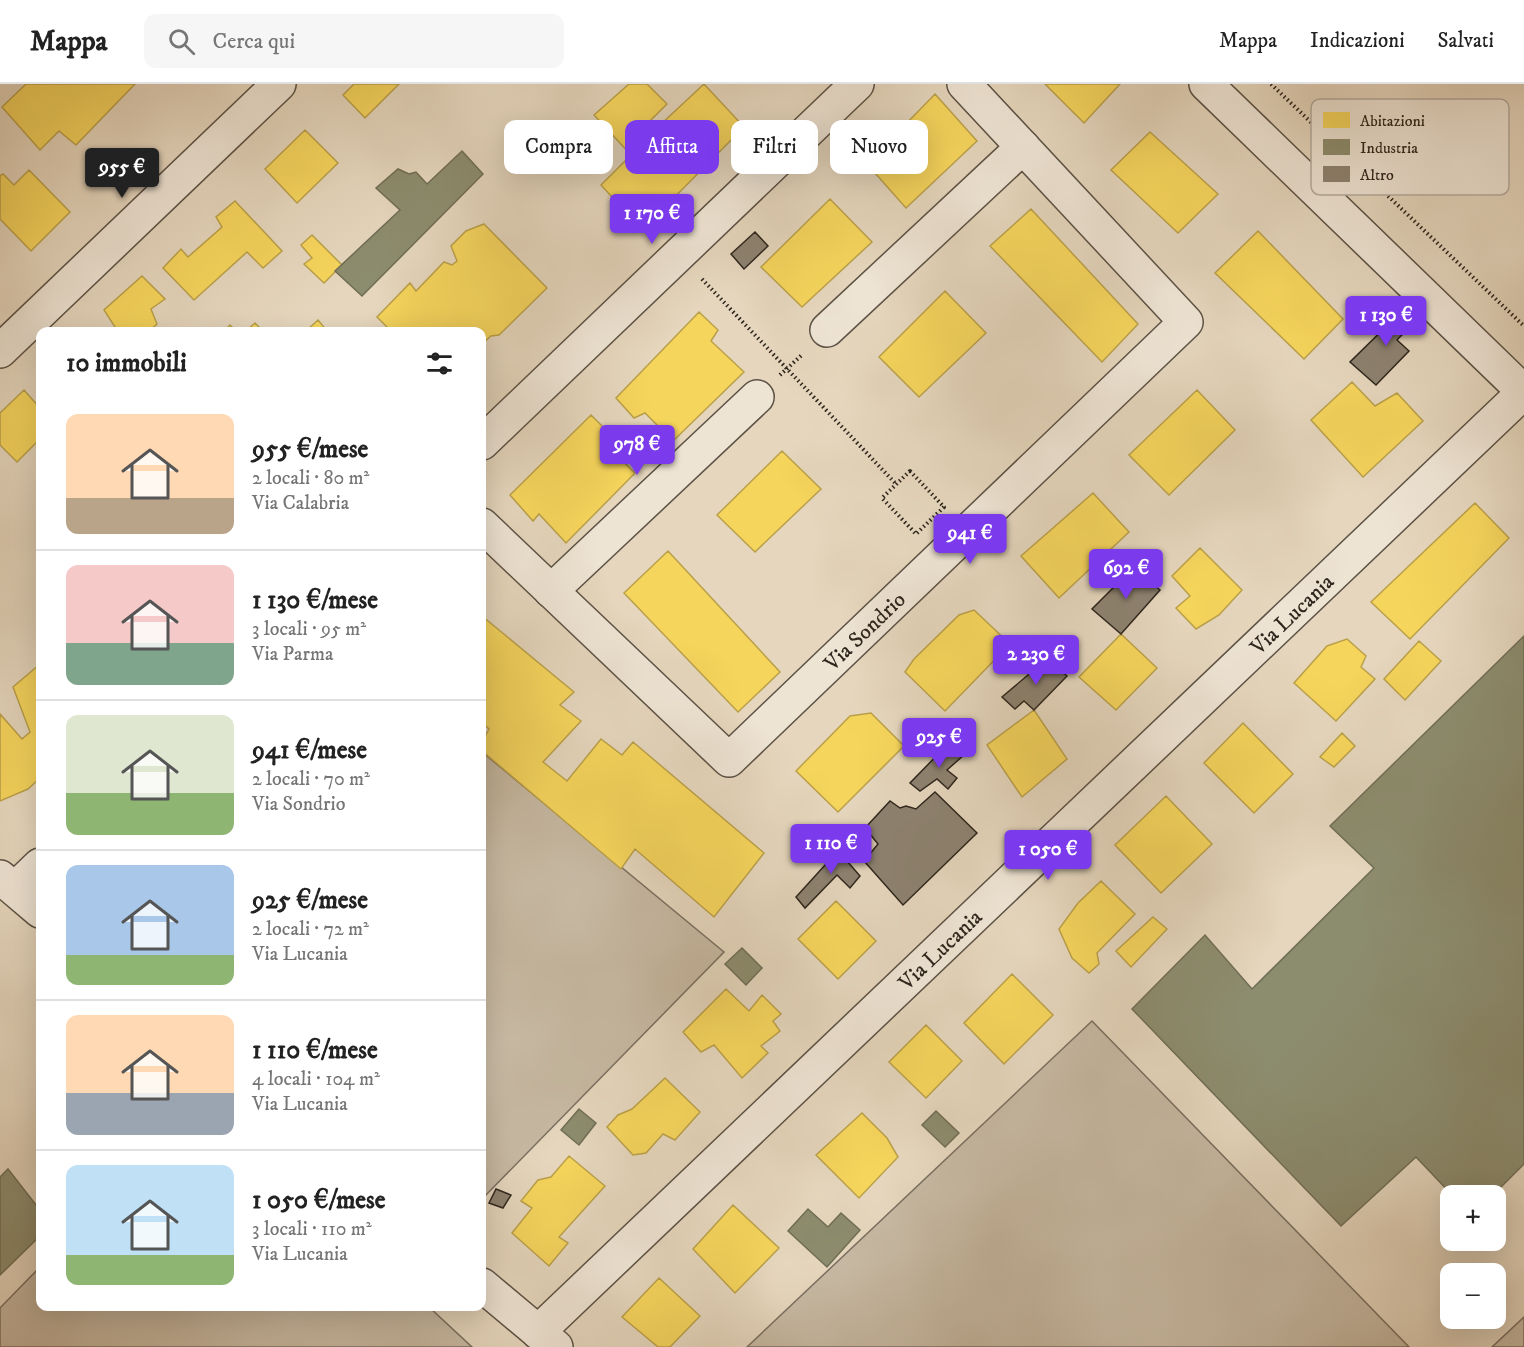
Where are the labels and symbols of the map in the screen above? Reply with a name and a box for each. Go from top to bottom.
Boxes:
legend [1311,99,1509,195]
text: Abitazioni [1360,111,1425,131]
text: Industria [1360,138,1418,158]
pin: 955 € [80,148,164,199]
text: Altro [1360,165,1394,185]
pin: 1 170 € [597,194,707,245]
pin: 1 130 € [1331,296,1441,347]
pin: 978 € [595,425,679,476]
pin: 941 € [928,514,1012,565]
pin: 692 € [1084,549,1168,600]
street label: Via Lucania [1244,568,1340,662]
street label: Via Sondrio [818,586,912,678]
pin: 2 230 € [981,635,1091,686]
pin: 925 € [897,718,981,769]
pin: 1 110 € [776,824,886,875]
pin: 1 050 € [993,830,1103,881]
street label: Via Lucania [893,904,989,997]

